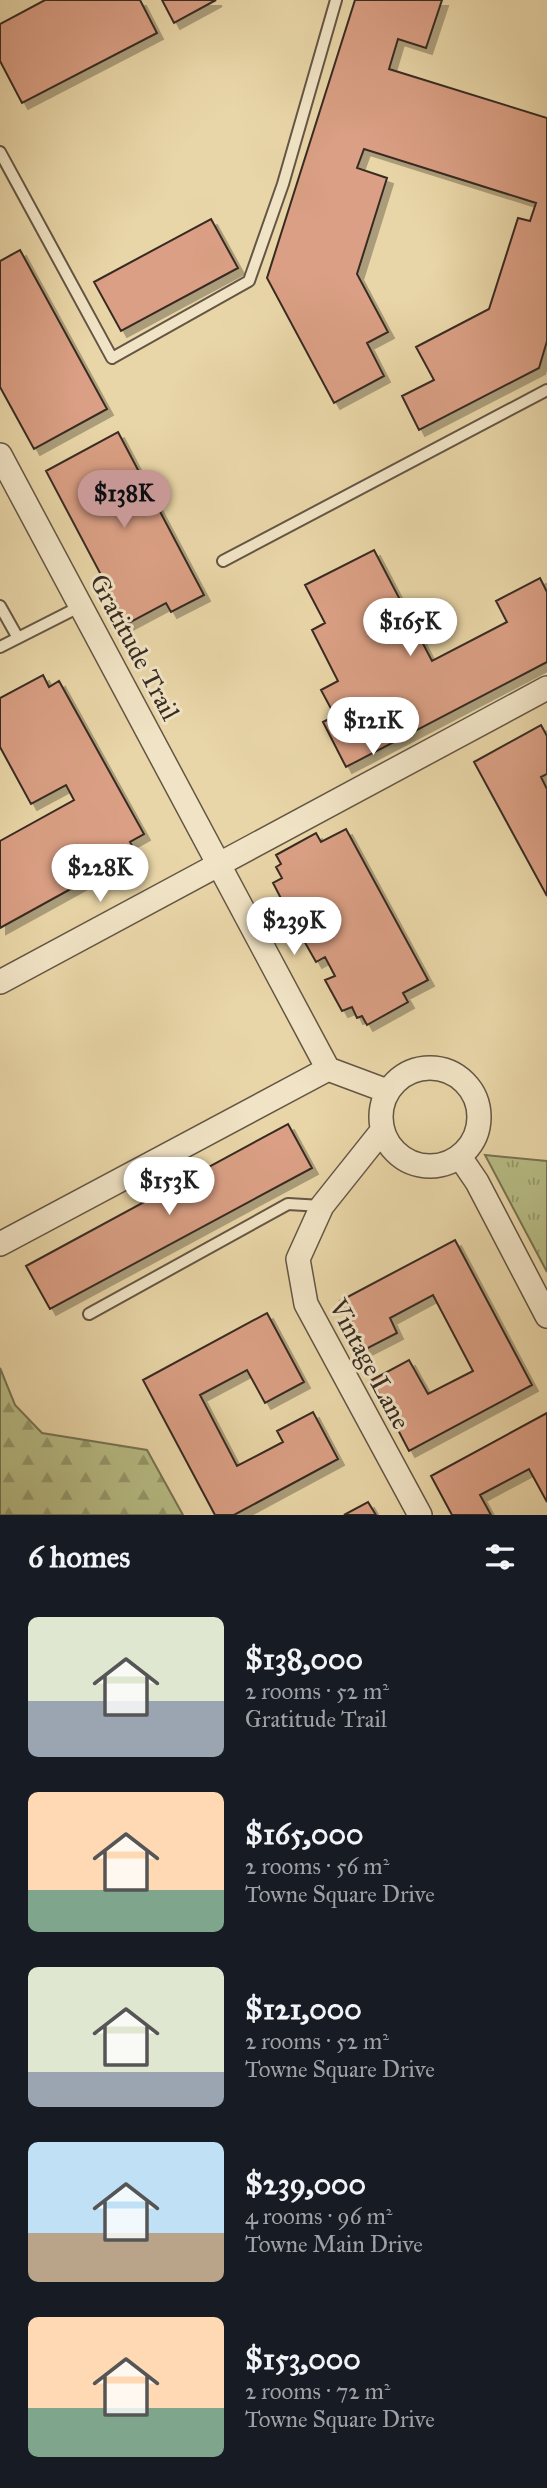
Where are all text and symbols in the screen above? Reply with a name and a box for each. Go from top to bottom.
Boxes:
pin: $138K [75,470,173,530]
text: $138K [94,479,154,507]
street label: Gratitude Trail [83,569,187,725]
pin: $165K [361,598,459,658]
text: $165K [379,607,441,635]
pin: $121K [324,698,422,757]
text: $121K [343,706,403,734]
pin: $228K [51,844,149,904]
text: $228K [68,853,132,881]
pin: $239K [245,898,343,957]
text: $239K [262,906,326,934]
pin: $153K [120,1158,218,1217]
text: $153K [140,1166,198,1194]
street label: Vintage Lane [322,1292,418,1435]
icon: filters [481,1538,519,1576]
text: 6 homes [28,1539,130,1575]
text: $138,000 [245,1641,363,1677]
icon: home [84,1645,168,1729]
text: 2 rooms · 52 m² [245,1677,389,1705]
text: Gratitude Trail [245,1705,387,1733]
text: $165,000 [245,1816,363,1852]
icon: home [84,1820,168,1904]
text: 2 rooms · 56 m² [245,1852,389,1880]
text: Towne Square Drive [245,1880,435,1908]
text: $121,000 [245,1991,362,2027]
icon: home [84,1995,168,2079]
text: 2 rooms · 52 m² [245,2027,389,2055]
text: Towne Square Drive [245,2055,435,2083]
text: $239,000 [245,2166,366,2202]
icon: home [84,2170,168,2254]
text: 4 rooms · 96 m² [245,2202,392,2230]
text: Towne Main Drive [245,2230,423,2258]
text: $153,000 [245,2341,361,2377]
icon: home [84,2345,168,2429]
text: 2 rooms · 72 m² [245,2377,390,2405]
text: Towne Square Drive [245,2405,435,2433]

